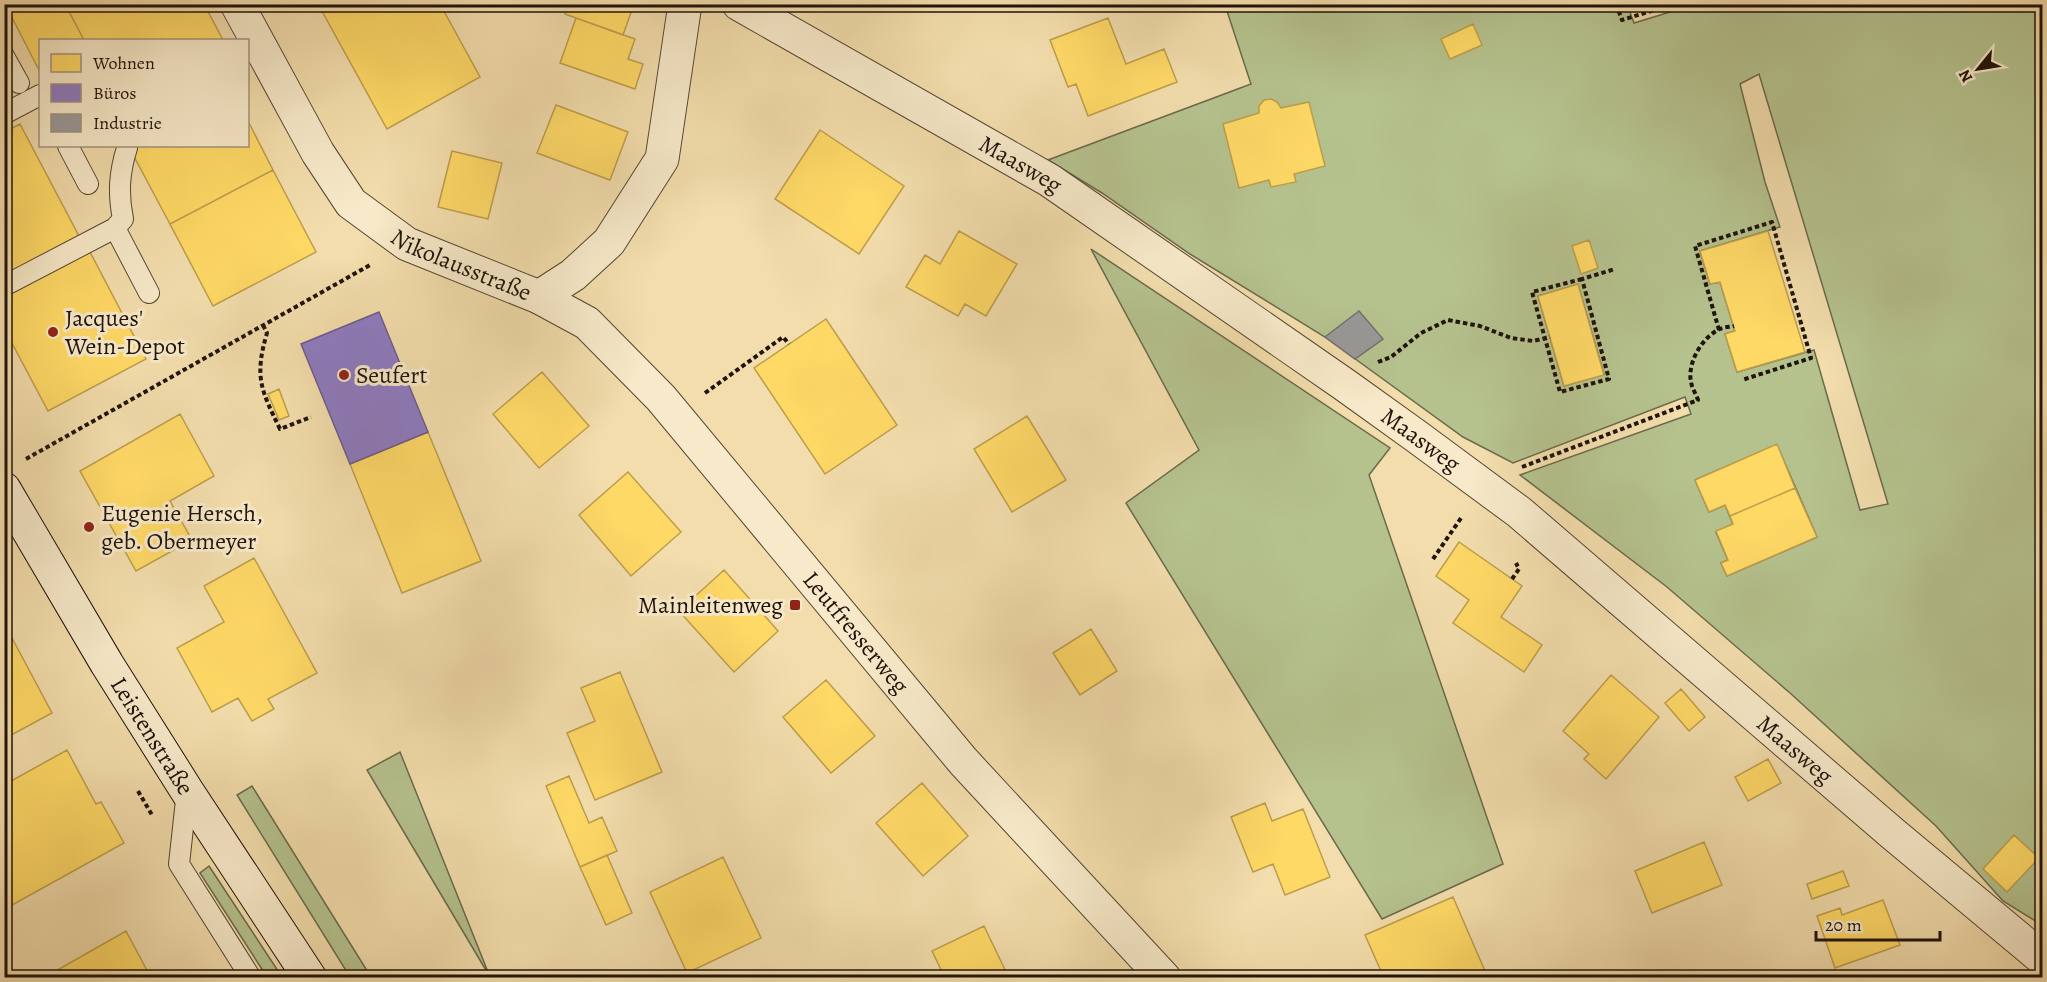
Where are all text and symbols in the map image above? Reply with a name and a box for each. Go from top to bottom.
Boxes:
legend [39,39,249,147]
north arrow [1948,39,2008,99]
text: Wohnen [92,51,155,75]
text: N [1953,65,1978,87]
text: Büros [93,81,136,105]
text: Industrie [93,111,162,135]
street label: Maasweg [973,128,1069,201]
street label: Nikolausstraße [384,221,536,308]
place label: Jacques' Wein-Depot [64,302,185,362]
marker: Jacques' Wein-Depot [46,325,60,339]
place label: Seufert [356,359,427,391]
marker: Seufert [337,368,351,382]
street label: Maasweg [1375,400,1467,480]
place label: Eugenie Hersch, geb. Obermeyer [101,497,263,557]
marker: Eugenie Hersch, geb. Obermeyer [82,520,96,534]
street label: Leutfresserweg [796,564,916,700]
place label: Mainleitenweg [638,589,783,621]
marker: Mainleitenweg [788,598,802,612]
street label: Leistenstraße [103,671,201,801]
street label: Maasweg [1750,708,1840,791]
scale bar [1816,904,1940,942]
text: 20 m [1825,913,1862,937]

